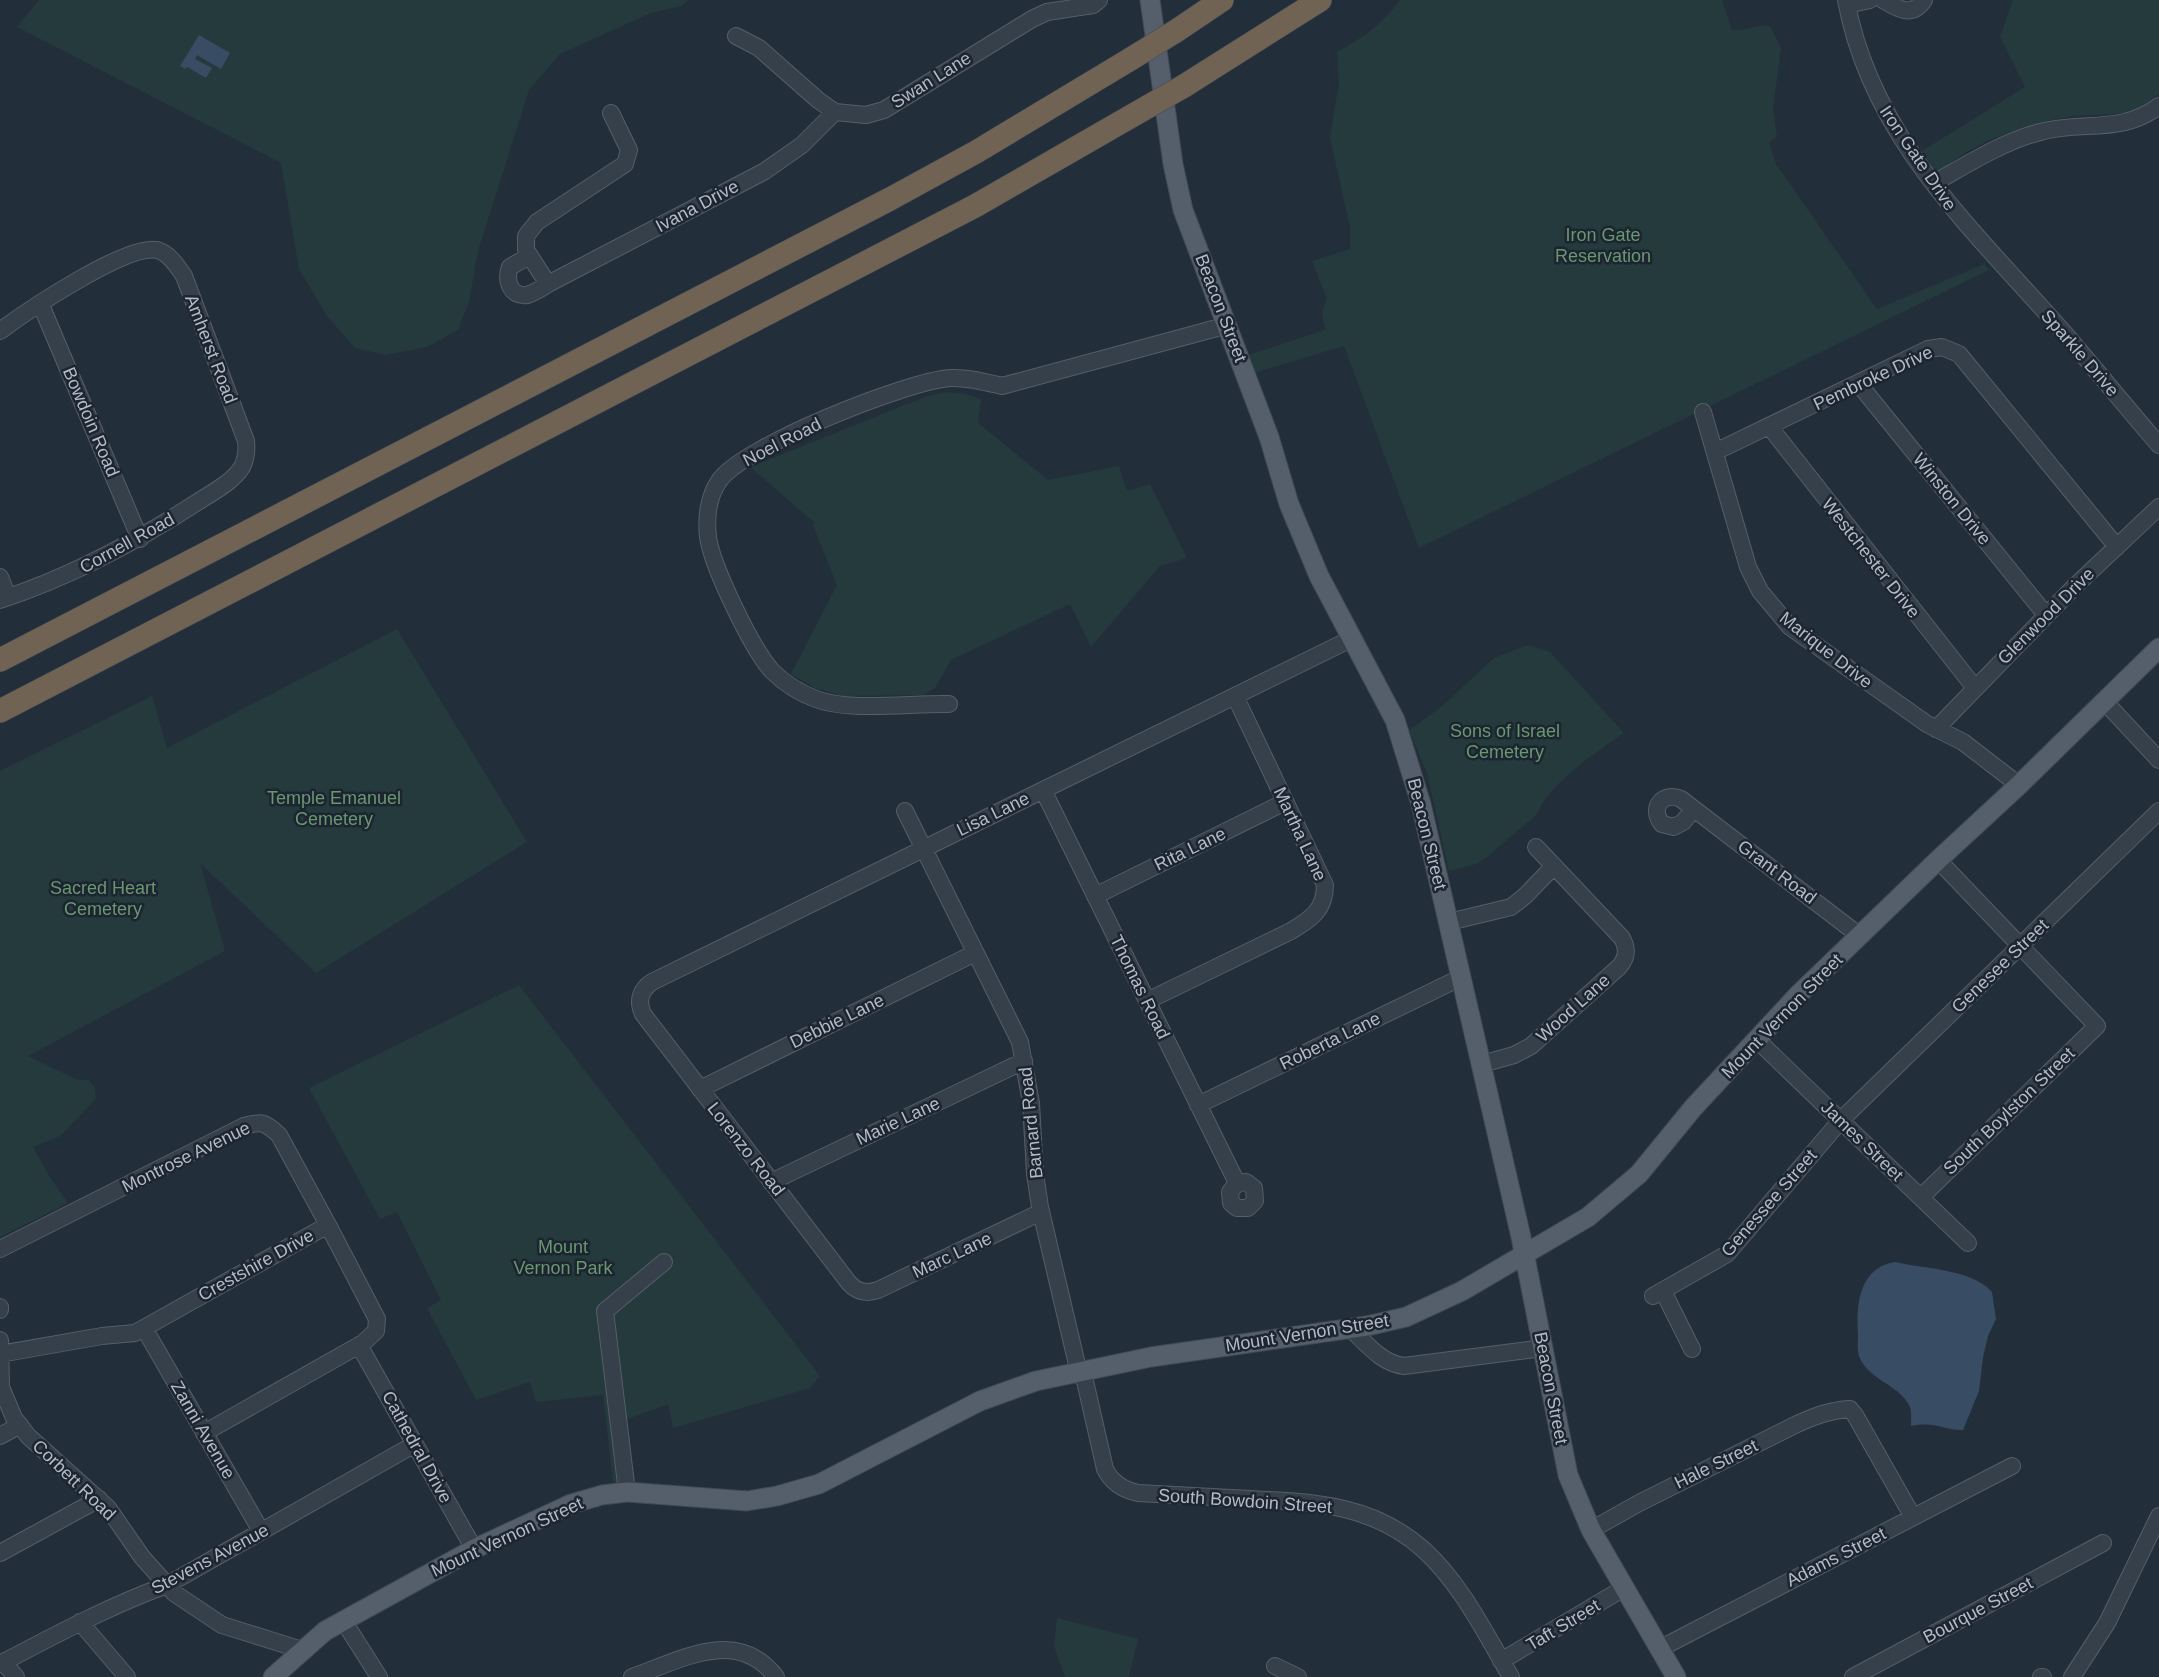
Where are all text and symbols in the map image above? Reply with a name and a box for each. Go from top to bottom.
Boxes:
street label: Swan Lane [888,48,974,112]
street label: Iron Gate Drive [1876,102,1960,214]
street label: Ivana Drive [652,176,742,236]
park label: Iron Gate Reservation [1555,225,1651,266]
street label: Beacon Street [1191,251,1251,365]
street label: Amherst Road [181,292,241,406]
street label: Sparkle Drive [2037,306,2123,400]
street label: Pembroke Drive [1810,342,1936,414]
street label: Bowdoin Road [59,364,123,480]
street label: Noel Road [740,414,824,470]
street label: Winston Drive [1909,449,1995,549]
street label: Westchester Drive [1818,494,1924,622]
street label: Cornell Road [76,509,178,577]
street label: Glenwood Drive [1994,564,2098,668]
street label: Marique Drive [1776,608,1876,692]
park label: Sons of Israel Cemetery [1450,721,1560,762]
street label: Beacon Street [1403,776,1451,892]
street label: Martha Lane [1270,784,1330,884]
park label: Temple Emanuel Cemetery [267,788,401,829]
street label: Lisa Lane [954,788,1032,840]
street label: Rita Lane [1151,823,1229,875]
street label: Grant Road [1734,836,1820,908]
park label: Sacred Heart Cemetery [50,878,156,919]
street label: Genesee Street [1948,915,2052,1017]
street label: Thomas Road [1106,932,1174,1042]
street label: Mount Vernon Street [1717,950,1847,1082]
street label: Wood Lane [1532,970,1614,1046]
street label: Debbie Lane [787,990,887,1052]
street label: Roberta Lane [1277,1008,1383,1074]
street label: South Boylston Street [1939,1043,2079,1179]
street label: Barnard Road [1015,1066,1047,1180]
street label: Marie Lane [853,1093,943,1149]
street label: James Street [1817,1097,1907,1185]
street label: Lorenzo Road [703,1098,789,1200]
street label: Montrose Avenue [119,1117,253,1197]
street label: Genessee Street [1717,1145,1821,1261]
street label: Crestshire Drive [195,1225,317,1305]
street label: Marc Lane [909,1228,995,1282]
park label: Mount Vernon Park [513,1237,614,1278]
street label: Mount Vernon Street [1224,1310,1390,1356]
street label: Beacon Street [1530,1330,1572,1446]
street label: Zanni Avenue [167,1377,239,1483]
street label: Cathedral Drive [378,1387,456,1507]
street label: Hale Street [1671,1435,1761,1493]
street label: Corbett Road [29,1436,119,1524]
street label: South Bowdoin Street [1157,1485,1333,1517]
street label: Mount Vernon Street [428,1493,586,1581]
street label: Stevens Avenue [148,1520,272,1598]
street label: Adams Street [1783,1523,1889,1591]
street label: Bourque Street [1920,1573,2036,1647]
street label: Taft Street [1523,1595,1603,1655]

